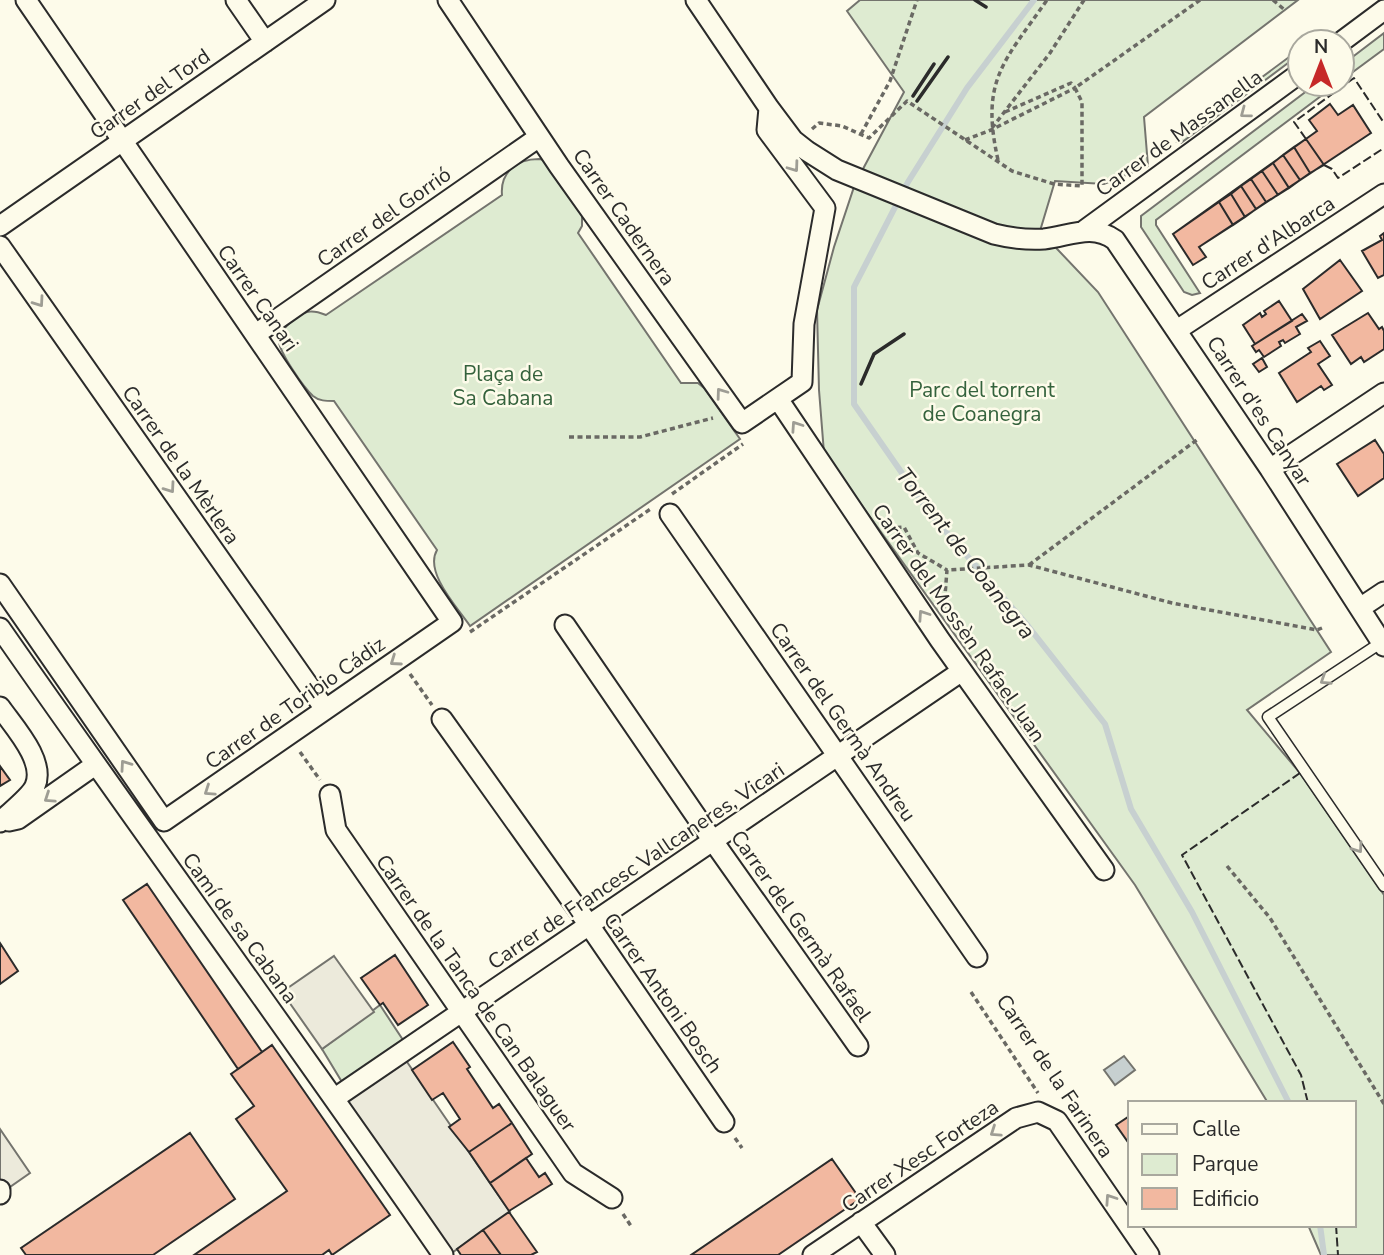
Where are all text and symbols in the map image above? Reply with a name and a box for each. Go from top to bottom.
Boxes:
north arrow [1286,28,1356,98]
text: N [1314,34,1328,60]
street label: Carrer del Tord [84,42,216,146]
street label: Carrer de Massanella [1090,63,1268,203]
one-way arrow [1240,105,1253,118]
street label: Carrer Cadernera [566,143,682,291]
one-way arrow [786,159,798,172]
street label: Carrer del Gorrió [311,160,457,274]
street label: Carrer d'Albarca [1196,189,1340,297]
street label: Carrer Canari [211,239,305,357]
one-way arrow [31,294,43,307]
street label: Carrer d'es Canyar [1200,331,1318,492]
park label: Plaça de Sa Cabana [453,360,553,412]
park label: Parc del torrent de Coanegra [909,376,1056,428]
street label: Carrer de la Mèrlera [116,380,246,550]
one-way arrow [717,388,729,401]
one-way arrow [792,421,804,434]
water label: Torrent de Coanegra [889,461,1043,646]
one-way arrow [162,480,174,493]
street label: Carrer del Mossèn Rafael Juan [866,498,1052,748]
one-way arrow [918,609,931,622]
street label: Carrer del Germà Andreu [764,617,922,827]
street label: Carrer de Toribio Cádiz [199,630,391,776]
one-way arrow [390,653,403,665]
one-way arrow [1320,672,1333,684]
street label: Carrer de Francesc Vallcaneres, Vicari [482,756,790,976]
one-way arrow [121,760,133,773]
one-way arrow [204,783,217,795]
one-way arrow [44,790,57,802]
street label: Carrer del Germà Rafael [724,825,878,1028]
one-way arrow [1350,840,1362,853]
street label: Camí de sa Cabana [176,847,304,1009]
street label: Carrer de la Tanca de Can Balaguer [369,849,583,1137]
street label: Carrer Antoni Bosch [597,907,729,1079]
street label: Carrer de la Farinera [990,989,1120,1163]
street label: Carrer Xesc Forteza [836,1093,1004,1219]
legend [1128,1101,1356,1227]
text: Calle [1192,1115,1240,1143]
one-way arrow [990,1124,1003,1136]
text: Parque [1192,1150,1259,1178]
text: Edificio [1192,1185,1259,1213]
one-way arrow [1106,1194,1118,1207]

